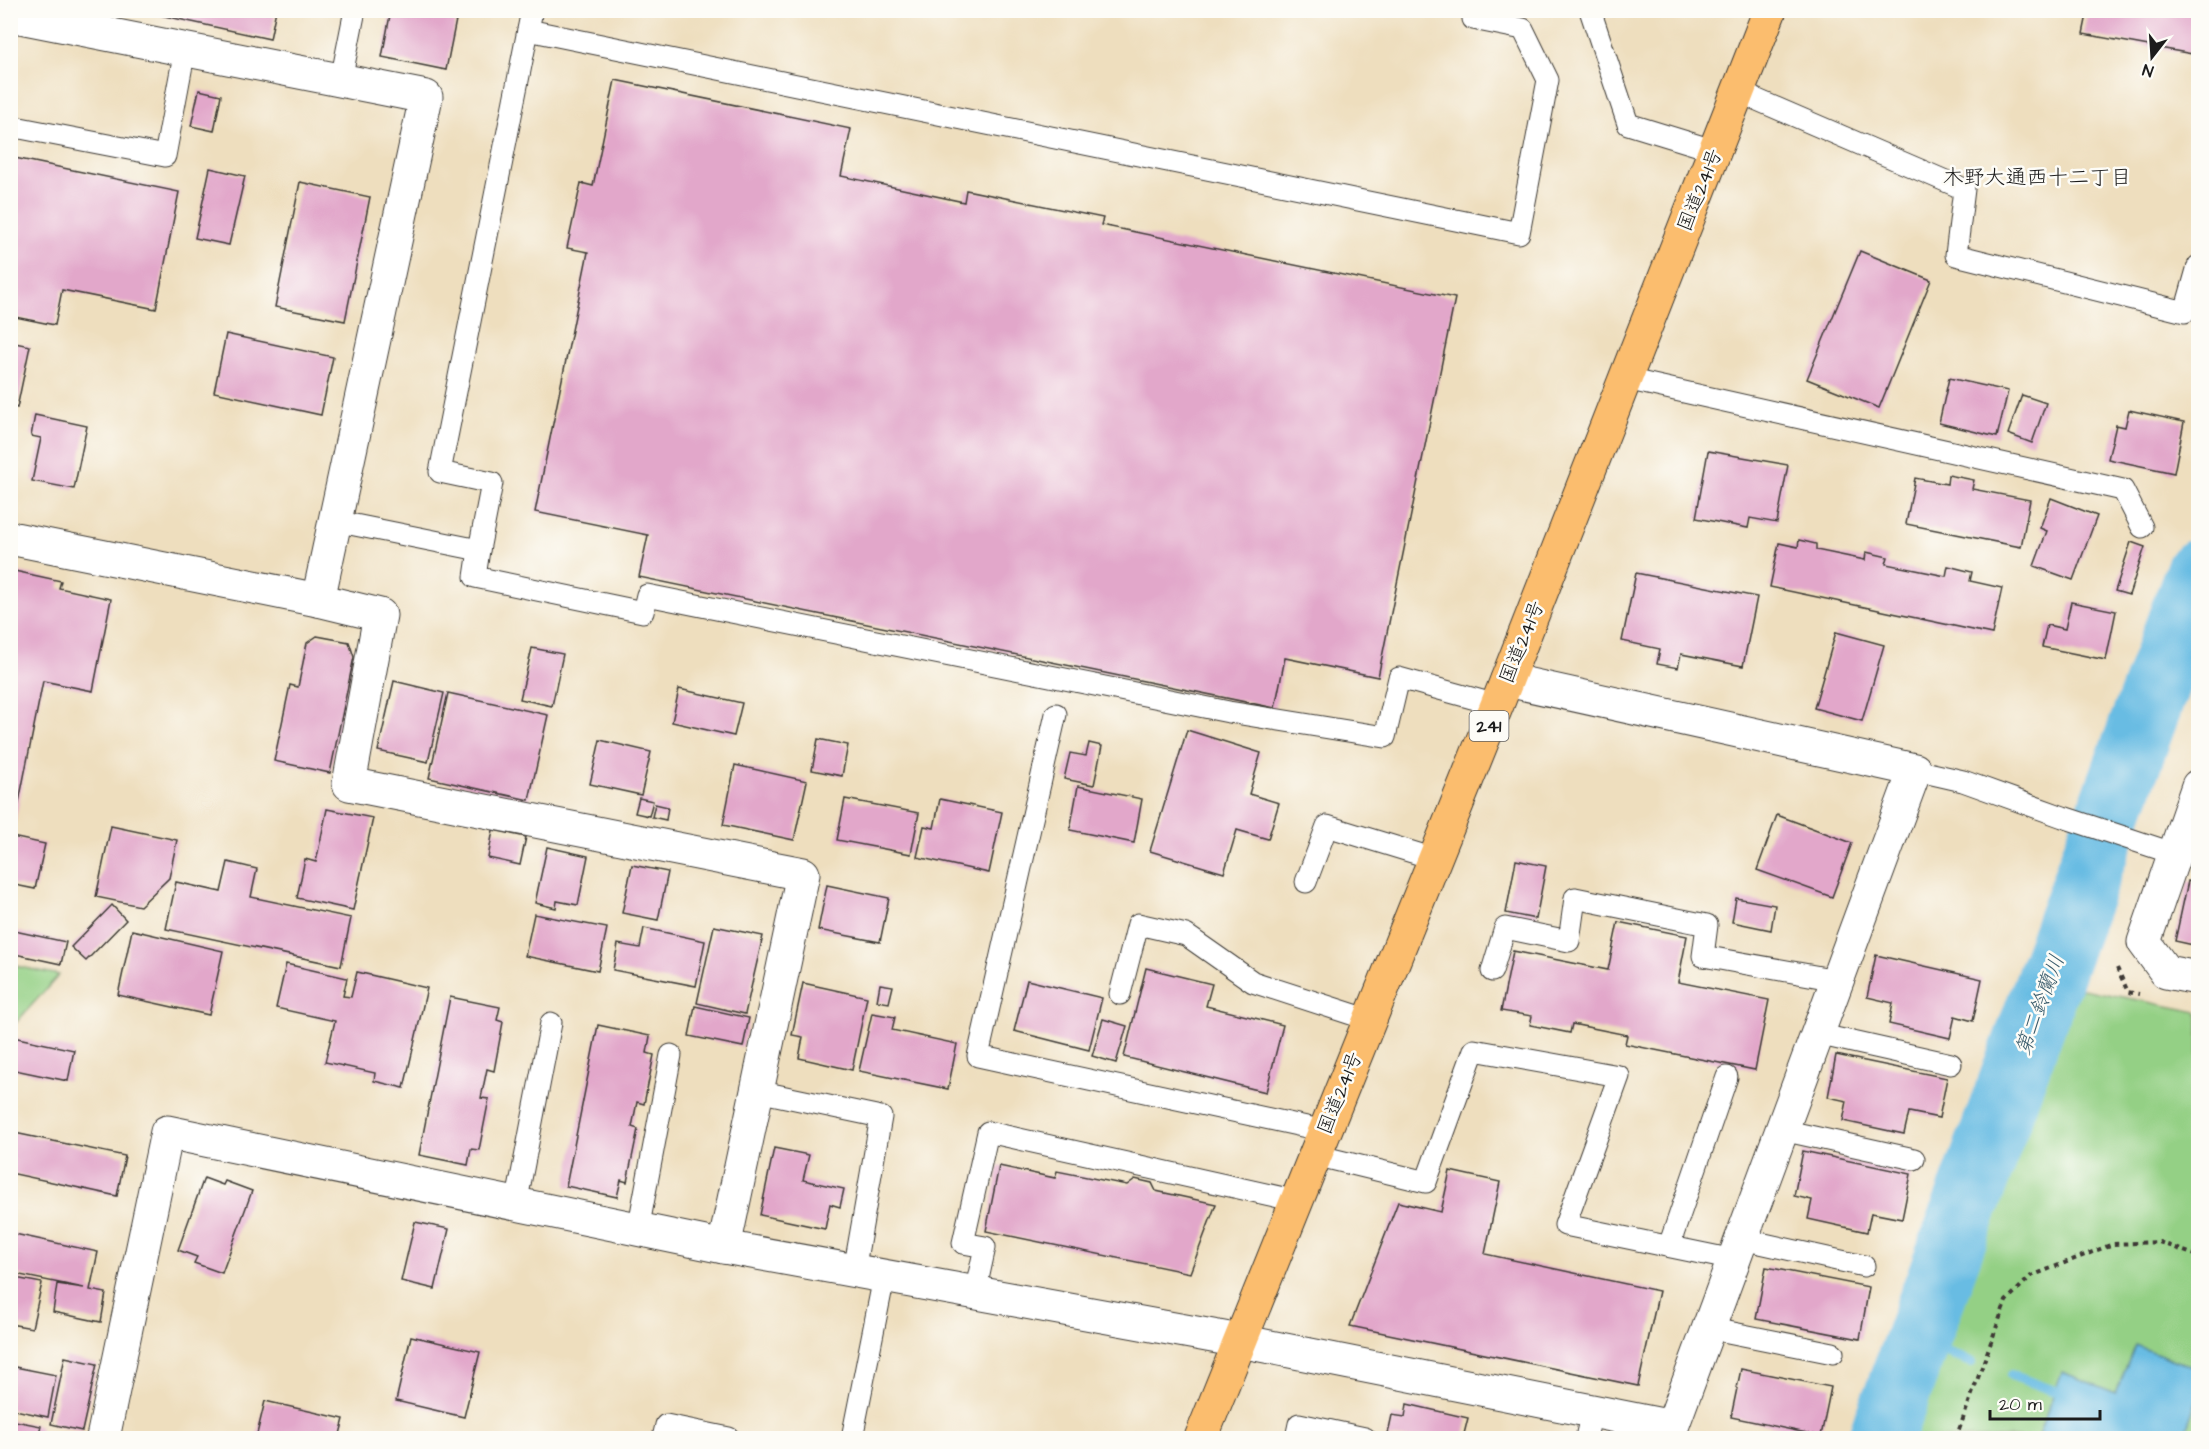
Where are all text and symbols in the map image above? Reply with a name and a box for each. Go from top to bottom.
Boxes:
north arrow [2122,27,2182,87]
text: N [2140,58,2156,82]
street label: 国道241号 [1671,144,1729,236]
district label: 木野大通西十二丁目 [1943,163,2132,192]
street label: 国道241号 [1493,596,1551,688]
road number: 241 [1470,711,1508,741]
water label: 第二鈴蘭川 [2008,951,2072,1059]
street label: 国道241号 [1311,1047,1369,1139]
scale bar [1990,1383,2100,1421]
text: 20 m [1999,1392,2042,1417]

